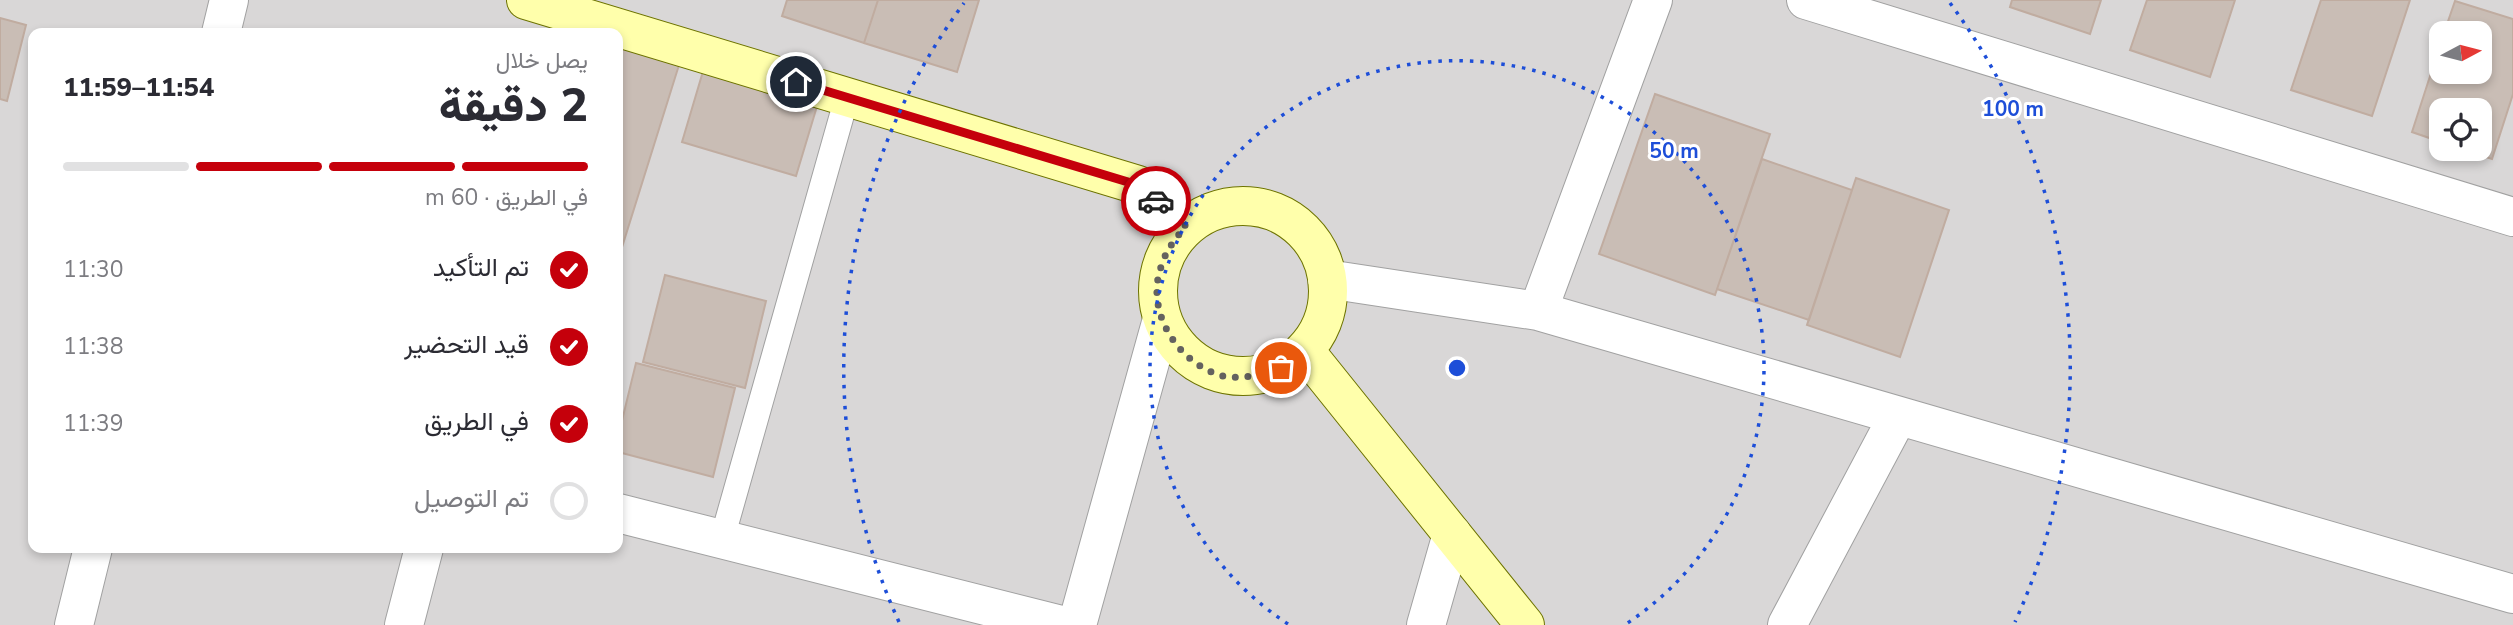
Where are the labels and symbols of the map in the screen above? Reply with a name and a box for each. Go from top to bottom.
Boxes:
north arrow [2429,21,2492,84]
pin [766,52,826,112]
text: 100 m [1982,95,2044,123]
text: 50 m [1649,137,1699,165]
courier [1121,166,1191,236]
pin [1251,338,1311,398]
centre of rings [1445,356,1469,380]

